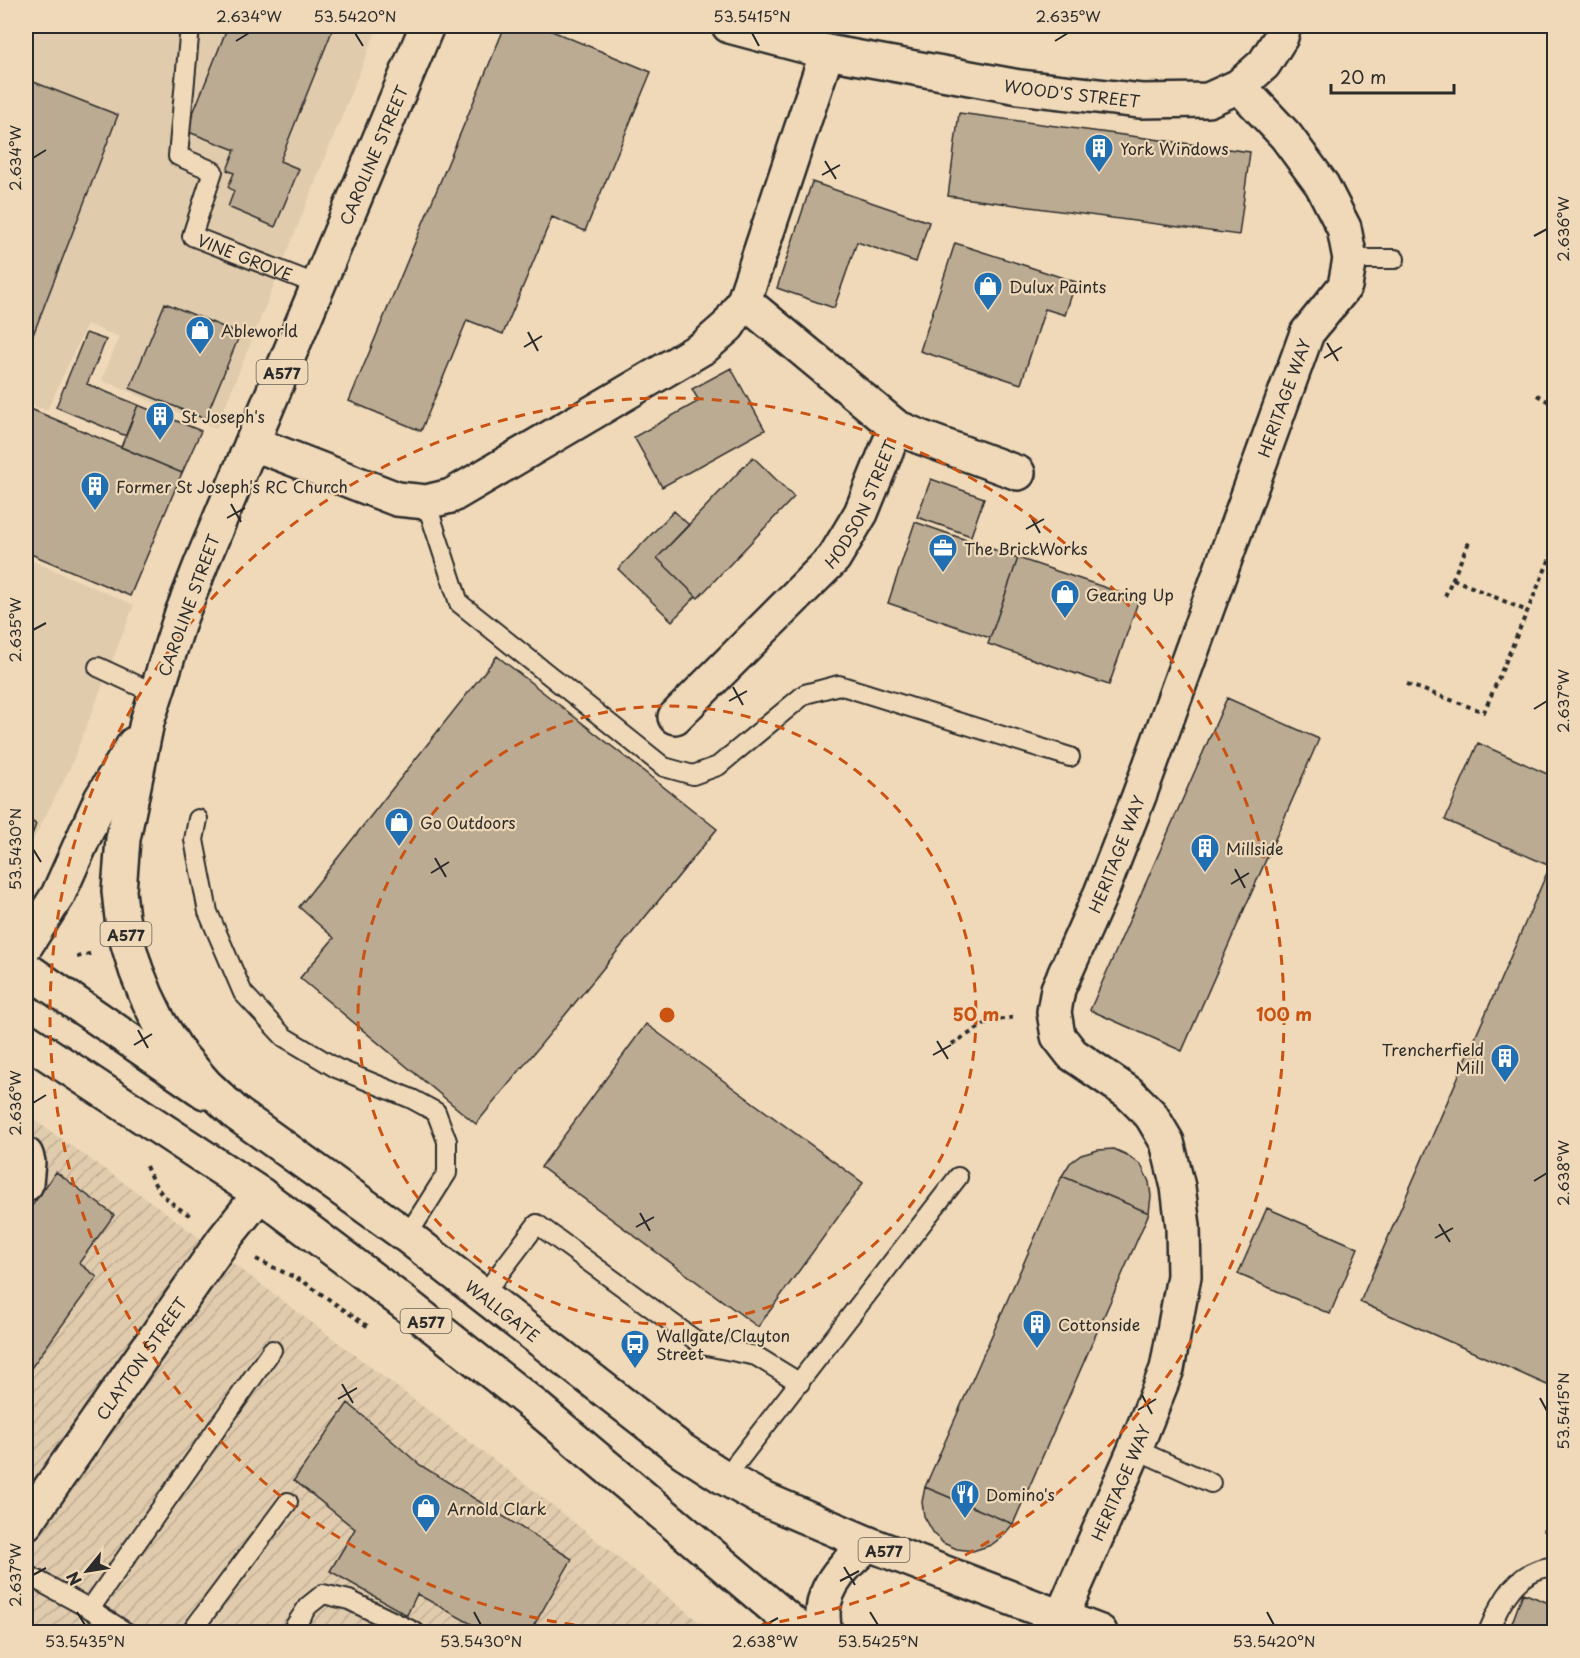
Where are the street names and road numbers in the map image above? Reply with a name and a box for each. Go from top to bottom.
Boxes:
street label: WOOD'S STREET [1002,73,1141,113]
street label: CAROLINE STREET [333,81,413,229]
street label: VINE GROVE [194,227,296,286]
street label: HERITAGE WAY [1251,335,1316,460]
road number: A577 [256,360,308,384]
street label: HODSON STREET [818,436,901,574]
street label: CAROLINE STREET [151,531,225,679]
street label: HERITAGE WAY [1082,792,1150,917]
road number: A577 [100,922,152,946]
street label: WALLGATE [460,1274,545,1347]
street label: CLAYTON STREET [90,1292,192,1424]
road number: A577 [400,1309,452,1333]
street label: HERITAGE WAY [1084,1421,1156,1544]
road number: A577 [858,1538,910,1562]

